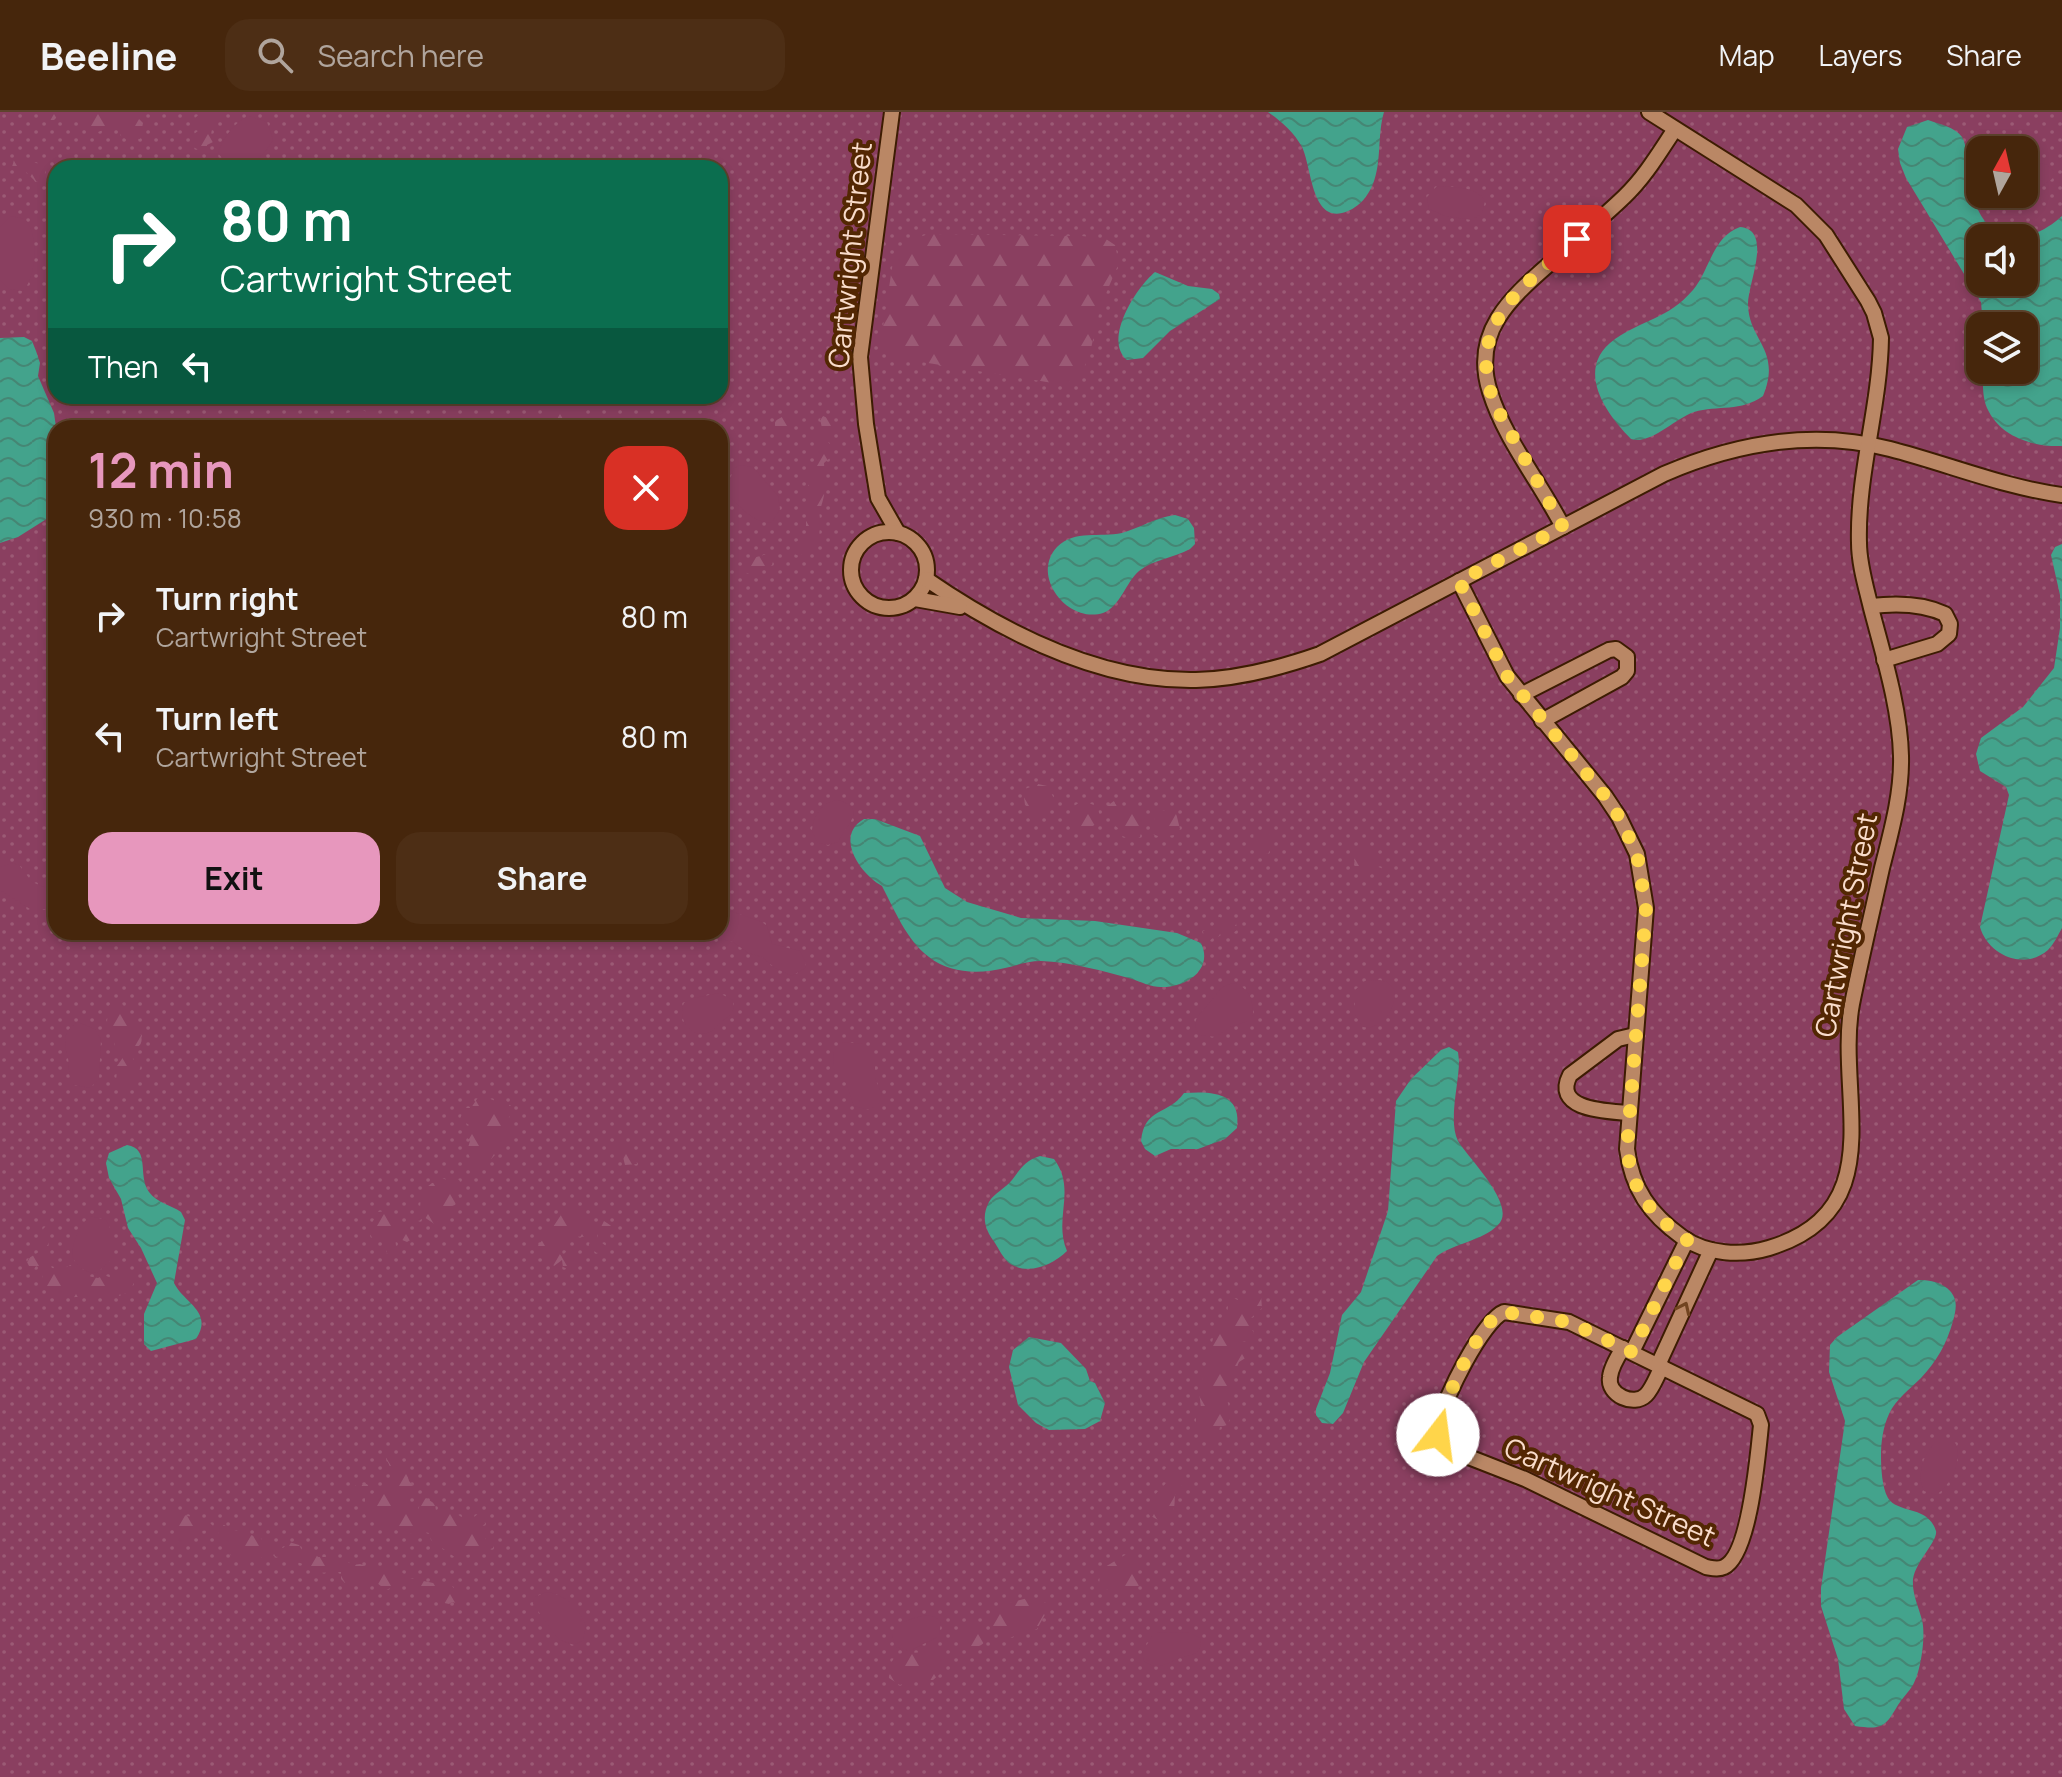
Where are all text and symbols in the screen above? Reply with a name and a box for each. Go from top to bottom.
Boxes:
search box [225,19,785,91]
text: Beeline [40,29,177,81]
icon: search [253,33,297,77]
text: Search here [317,35,484,76]
text: Map [1719,36,1775,74]
text: Layers [1819,36,1902,74]
text: Share [1946,36,2022,74]
north arrow [1966,136,2038,208]
map controls [1966,136,2038,384]
street label: Cartwright Street [818,140,880,370]
text: 80 m [220,181,353,258]
icon: right [88,192,192,296]
pin [1543,205,1611,273]
icon: arrive [1555,217,1599,261]
button: sound [1966,224,2038,296]
text: Cartwright Street [220,254,512,303]
button: layers [1966,312,2038,384]
icon: left [175,344,219,388]
text: Then [88,346,159,387]
text: 12 min [88,437,234,502]
button: close [604,446,688,530]
text: 930 m · 10:58 [88,500,242,536]
text: Turn right [156,578,299,619]
icon: right [88,594,132,638]
text: 80 m [621,596,688,637]
text: Cartwright Street [156,619,367,655]
text: Turn left [156,698,279,739]
icon: left [88,714,132,758]
text: 80 m [621,716,688,757]
text: Cartwright Street [156,739,367,775]
street label: Cartwright Street [1805,810,1885,1040]
button: Exit [88,832,380,924]
button: Share [396,832,688,924]
one-way arrow [1675,1302,1691,1316]
position arrow [1396,1393,1480,1477]
street label: Cartwright Street [1499,1428,1722,1555]

